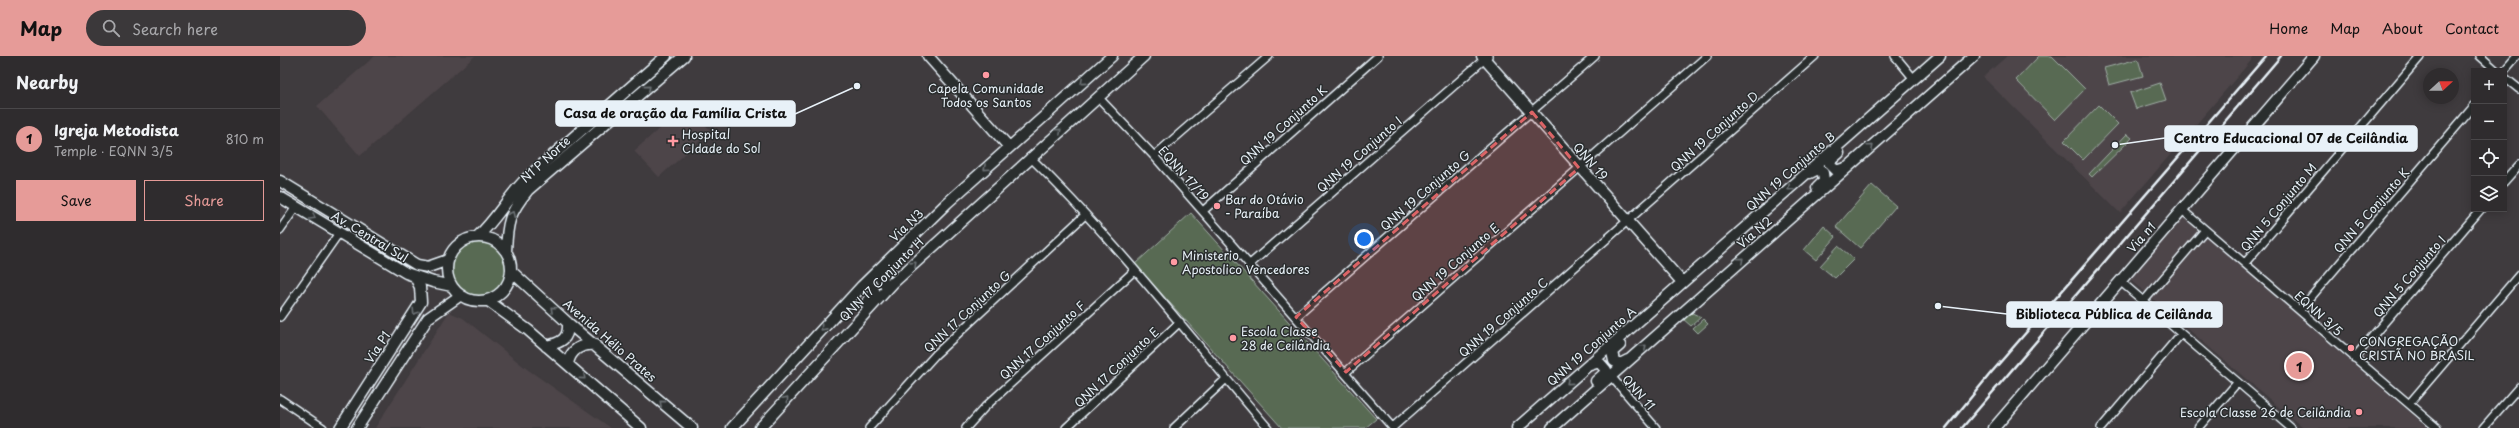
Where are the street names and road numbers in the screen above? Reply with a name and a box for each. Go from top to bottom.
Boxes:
street label: QNN 19 Conjunto K [1235,81,1331,169]
street label: QNN 19 Conjunto D [1666,86,1762,176]
street label: QNN 19 Conjunto I [1312,112,1406,196]
street label: QNN 19 Conjunto B [1742,127,1839,215]
street label: N1 P Norte [516,132,574,186]
street label: QNN 19 [1570,138,1612,184]
street label: EQNN 17/19 [1155,142,1213,204]
street label: QNN 19 Conjunto G [1376,146,1474,234]
street label: QNN 5 Conjunto M [2236,159,2320,255]
street label: QNN 5 Conjunto K [2329,163,2413,257]
street label: Via N3 [885,204,927,246]
street label: Av. Central Sul [328,206,412,266]
street label: Via N2 [1733,212,1775,252]
street label: Via n1 [2123,218,2159,256]
street label: QNN 19 Conjunto E [1407,219,1503,305]
street label: QNN 5 Conjunto I [2368,231,2450,321]
street label: QNN 17 Conjunto H [835,233,927,325]
street label: QNN 17 Conjunto G [919,266,1015,356]
street label: QNN 19 Conjunto C [1454,273,1552,361]
street label: EQNN 3/5 [2291,286,2347,340]
street label: Avenida Hélio Prates [559,294,661,386]
street label: QNN 17 Conjunto F [995,296,1089,384]
street label: QNN 19 Conjunto A [1542,302,1640,390]
street label: QNN 17 Conjunto E [1070,323,1162,411]
street label: Via P1 [360,327,394,367]
street label: QNN 11 [1618,370,1660,414]

